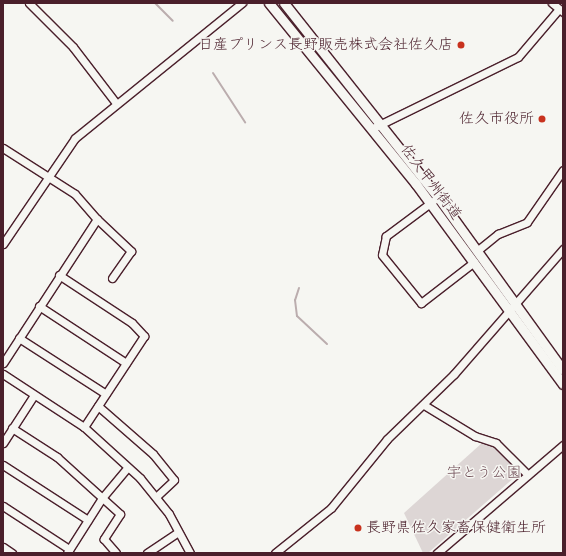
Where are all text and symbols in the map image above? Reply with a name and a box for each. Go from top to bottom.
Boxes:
place label: 日産プリンス長野販売株式会社佐久店 [198,36,453,54]
marker: 日産プリンス長野販売株式会社佐久店 [456,40,466,50]
place label: 佐久市役所 [459,110,534,128]
marker: 佐久市役所 [537,114,547,124]
street label: 佐久甲州街道 [397,141,465,223]
park label: 宇とう公園 [447,464,521,482]
place label: 長野県佐久家畜保健衛生所 [366,519,546,537]
marker: 長野県佐久家畜保健衛生所 [353,523,363,533]

